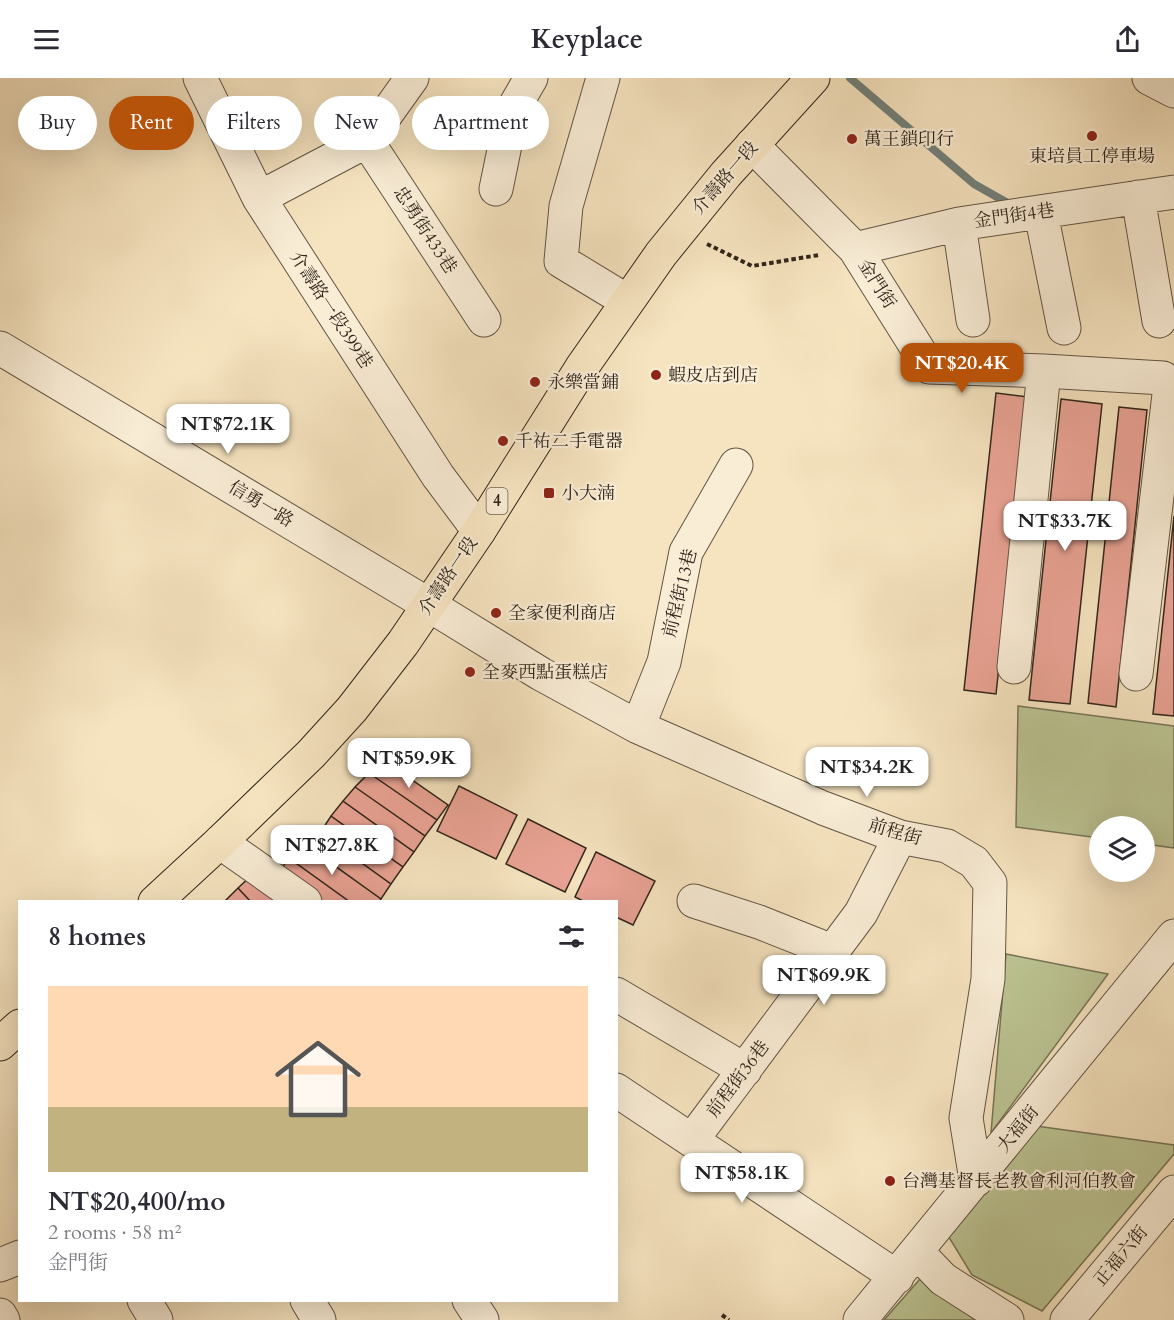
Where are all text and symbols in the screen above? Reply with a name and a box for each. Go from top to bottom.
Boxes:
text: Keyplace [531,21,643,58]
icon: menu [30,23,63,56]
icon: share [1111,23,1144,56]
chip: Buy [18,96,97,150]
chip: Rent [109,96,194,150]
chip: Filters [206,96,302,150]
chip: New [314,96,400,150]
chip: Apartment [412,96,549,150]
place label: 萬王鎖印行 [864,127,954,152]
marker: 東培員工停車場 [1085,129,1099,143]
marker: 萬王鎖印行 [845,132,859,146]
street label: 介壽路一段 [686,136,764,220]
place label: 東培員工停車場 [1029,144,1155,169]
street label: 忠勇街433巷 [387,181,463,279]
street label: 金門街4巷 [972,198,1056,234]
street label: 介壽路一段399巷 [284,246,378,374]
street label: 金門街 [852,254,902,314]
pin: NT$20.4K [900,343,1024,394]
text: NT$20.4K [915,349,1010,376]
place label: 蝦皮店到店 [668,363,758,388]
marker: 蝦皮店到店 [649,368,663,382]
place label: 永樂當鋪 [547,370,619,395]
marker: 永樂當鋪 [528,375,542,389]
pin: NT$72.1K [166,404,290,455]
text: NT$72.1K [181,410,276,437]
place label: 千祐二手電器 [515,429,623,454]
marker: 千祐二手電器 [496,434,510,448]
street label: 信勇一路 [224,475,298,533]
place label: 小大湳 [561,481,615,506]
marker: 小大湳 [542,486,556,500]
road number: 4 [486,488,508,514]
pin: NT$33.7K [1003,501,1127,552]
text: NT$33.7K [1018,507,1113,534]
street label: 介壽路一段 [412,532,484,620]
street label: 前程街13巷 [657,546,703,640]
place label: 全家便利商店 [508,601,616,626]
marker: 全家便利商店 [489,606,503,620]
place label: 全麥西點蛋糕店 [482,660,608,685]
marker: 全麥西點蛋糕店 [463,665,477,679]
pin: NT$59.9K [347,738,471,789]
text: NT$59.9K [362,744,457,771]
pin: NT$34.2K [805,747,929,798]
text: NT$34.2K [820,753,915,780]
street label: 前程街 [866,813,924,851]
map controls [1089,816,1155,882]
button: layers [1089,816,1155,882]
pin: NT$27.8K [270,825,394,876]
text: NT$27.8K [285,831,380,858]
text: 8 homes [48,919,146,954]
icon: filters [555,920,588,953]
pin: NT$69.9K [762,955,886,1006]
text: NT$69.9K [777,961,872,988]
icon: home [264,1025,372,1133]
street label: 前程街36巷 [701,1035,775,1123]
street label: 大福街 [991,1100,1045,1158]
pin: NT$58.1K [680,1153,804,1204]
text: NT$58.1K [695,1159,790,1186]
place label: 台灣基督長老教會利河伯教會 [902,1169,1136,1194]
marker: 台灣基督長老教會利河伯教會 [883,1174,897,1188]
text: NT$20,400/mo [48,1184,225,1219]
text: 2 rooms · 58 m² [48,1219,181,1246]
street label: 正福六街 [1088,1220,1154,1292]
text: 金門街 [48,1249,108,1276]

